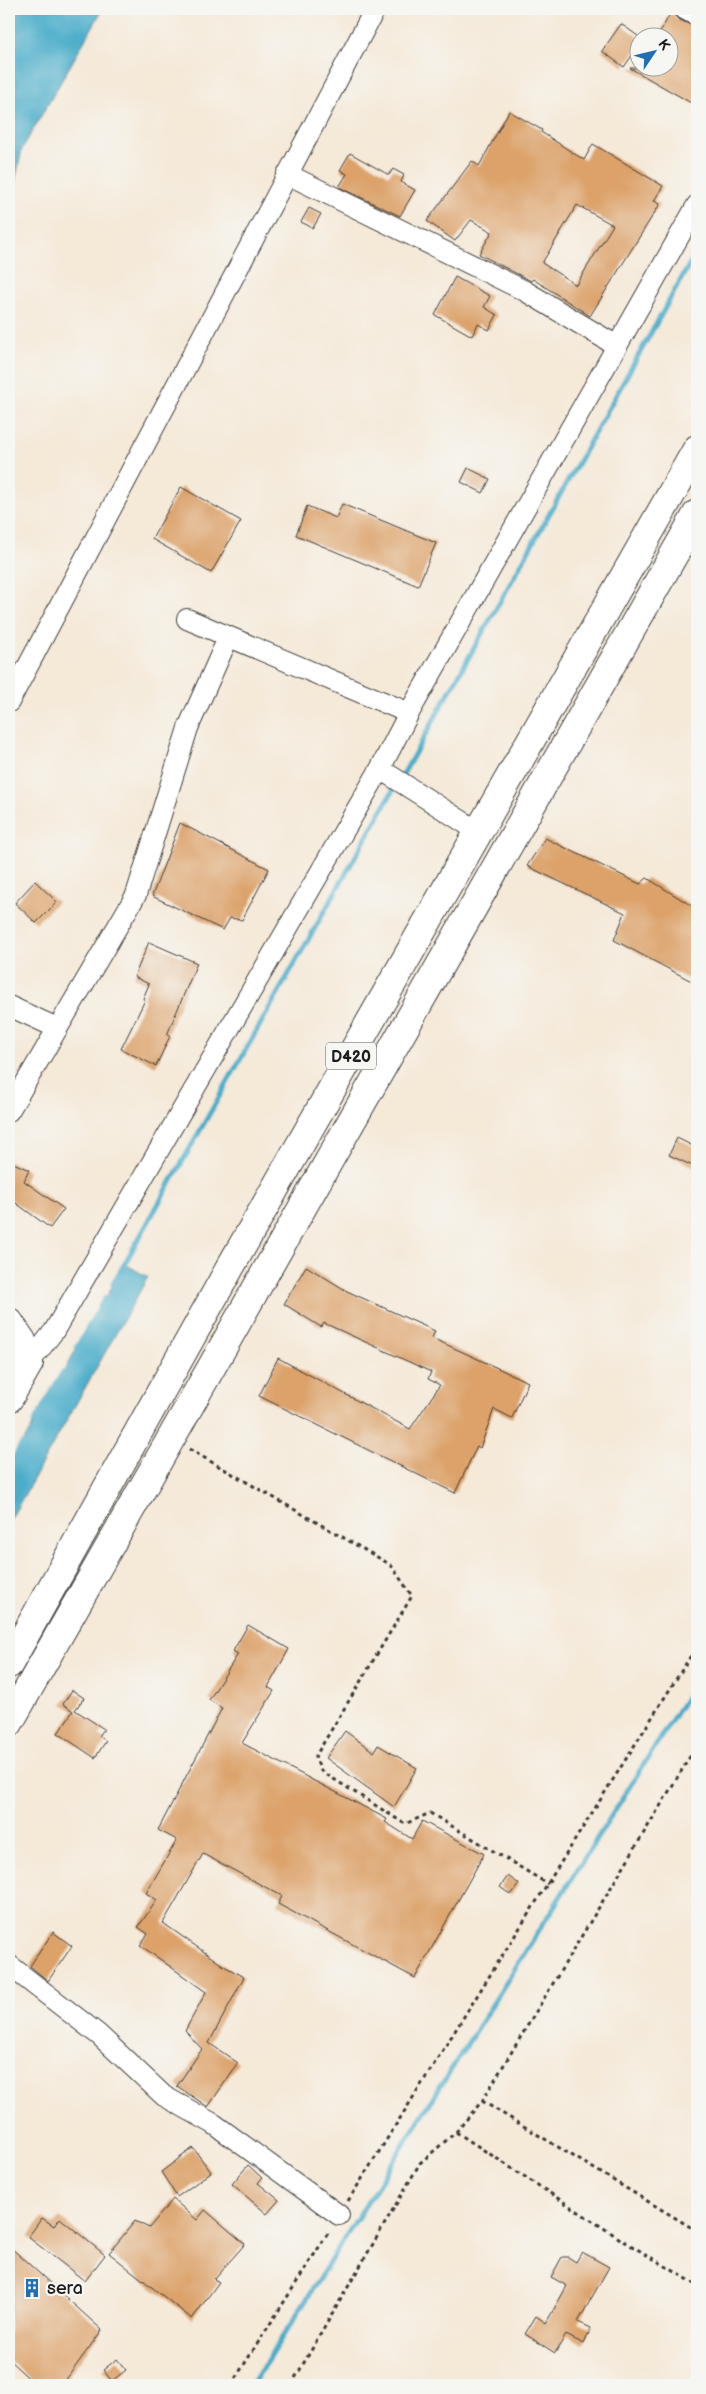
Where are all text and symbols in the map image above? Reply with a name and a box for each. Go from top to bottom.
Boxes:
north arrow [628,28,678,78]
text: K [655,36,674,54]
road number: D420 [326,1042,376,1070]
building icon: sera [21,2277,43,2299]
place label: sera [47,2278,83,2299]

